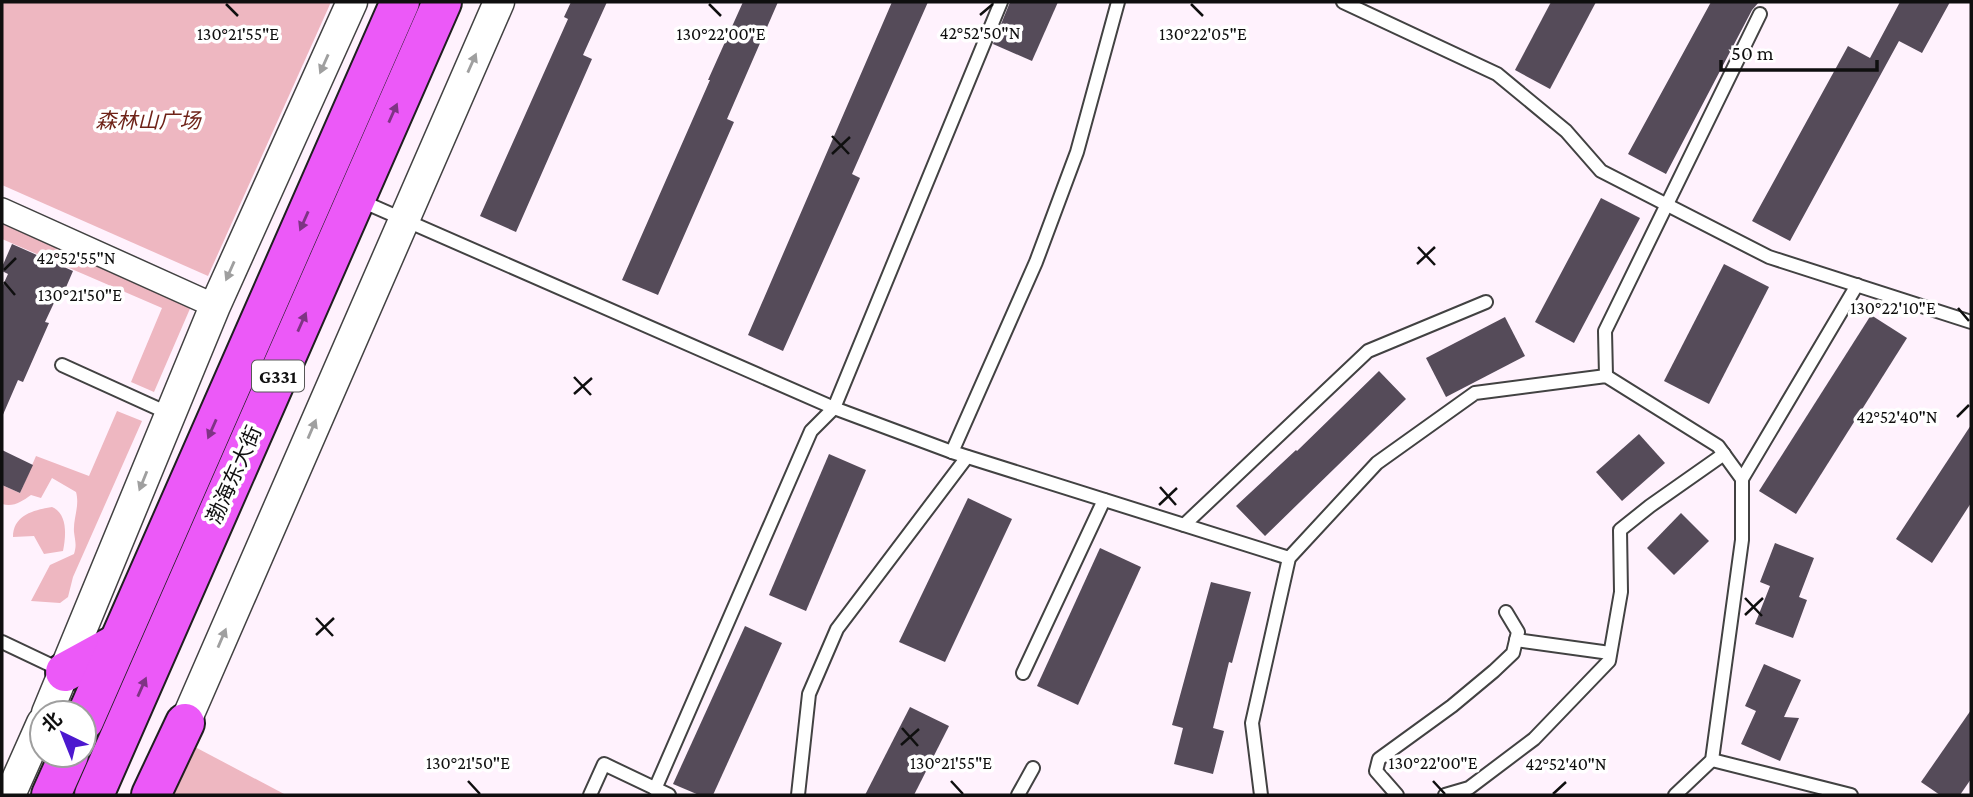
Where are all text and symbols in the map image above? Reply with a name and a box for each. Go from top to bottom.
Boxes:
text: 42°52'50"N [940,23,1021,43]
text: 130°21'55"E [197,24,279,44]
text: 130°22'00"E [677,24,766,44]
text: 130°22'05"E [1159,24,1247,44]
scale bar [1721,28,1877,72]
text: 50 m [1731,41,1774,65]
one-way arrow [467,53,478,74]
one-way arrow [318,54,330,74]
one-way arrow [388,103,399,124]
park label: 森林山广场 [96,109,202,133]
one-way arrow [298,211,310,231]
text: 42°52'55"N [36,248,116,268]
one-way arrow [224,261,236,281]
text: 130°21'50"E [38,285,122,305]
text: 130°22'10"E [1850,298,1936,318]
one-way arrow [296,312,308,332]
road number: G331 [252,360,304,392]
text: 42°52'40"N [1856,407,1938,427]
one-way arrow [206,419,217,440]
one-way arrow [306,419,318,439]
street label: 渤海东大街 [202,422,266,528]
one-way arrow [137,471,148,492]
one-way arrow [216,628,228,648]
one-way arrow [136,676,147,697]
north arrow [28,699,98,769]
text: 北 [38,708,66,736]
text: 130°21'50"E [426,753,510,773]
text: 130°21'55"E [910,753,992,773]
text: 130°22'00"E [1389,753,1478,773]
text: 42°52'40"N [1525,754,1607,774]

